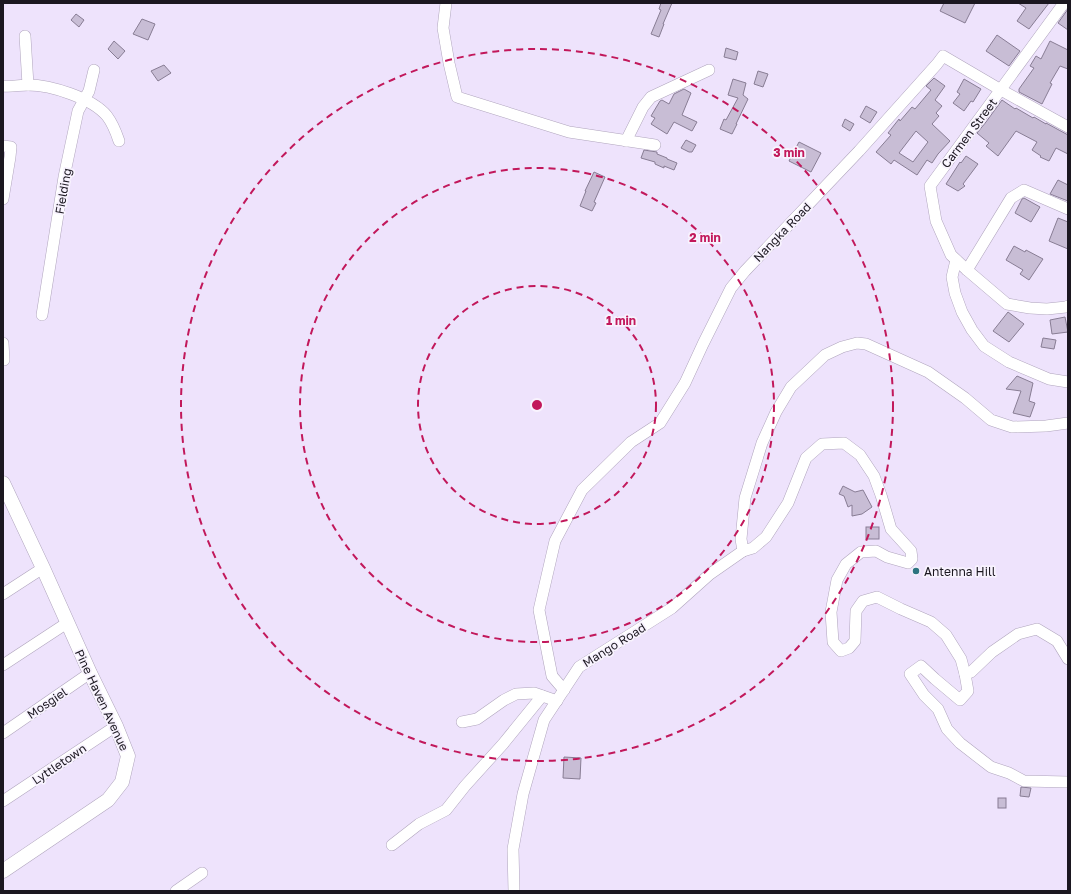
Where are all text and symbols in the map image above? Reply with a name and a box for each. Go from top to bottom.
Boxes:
street label: Carmen Street [938,95,1000,171]
text: 3 min [773,145,805,160]
street label: Fielding [52,167,74,215]
street label: Nangka Road [750,199,814,265]
text: 2 min [689,230,721,245]
text: 1 min [606,313,636,328]
centre of rings [530,398,544,412]
place label: Antenna Hill [924,564,996,579]
marker: Antenna Hill [911,566,921,576]
street label: Mango Road [580,620,648,670]
street label: Pine Haven Avenue [72,647,132,753]
street label: Mosgiel [24,684,70,722]
street label: Lyttletown [29,740,89,788]

